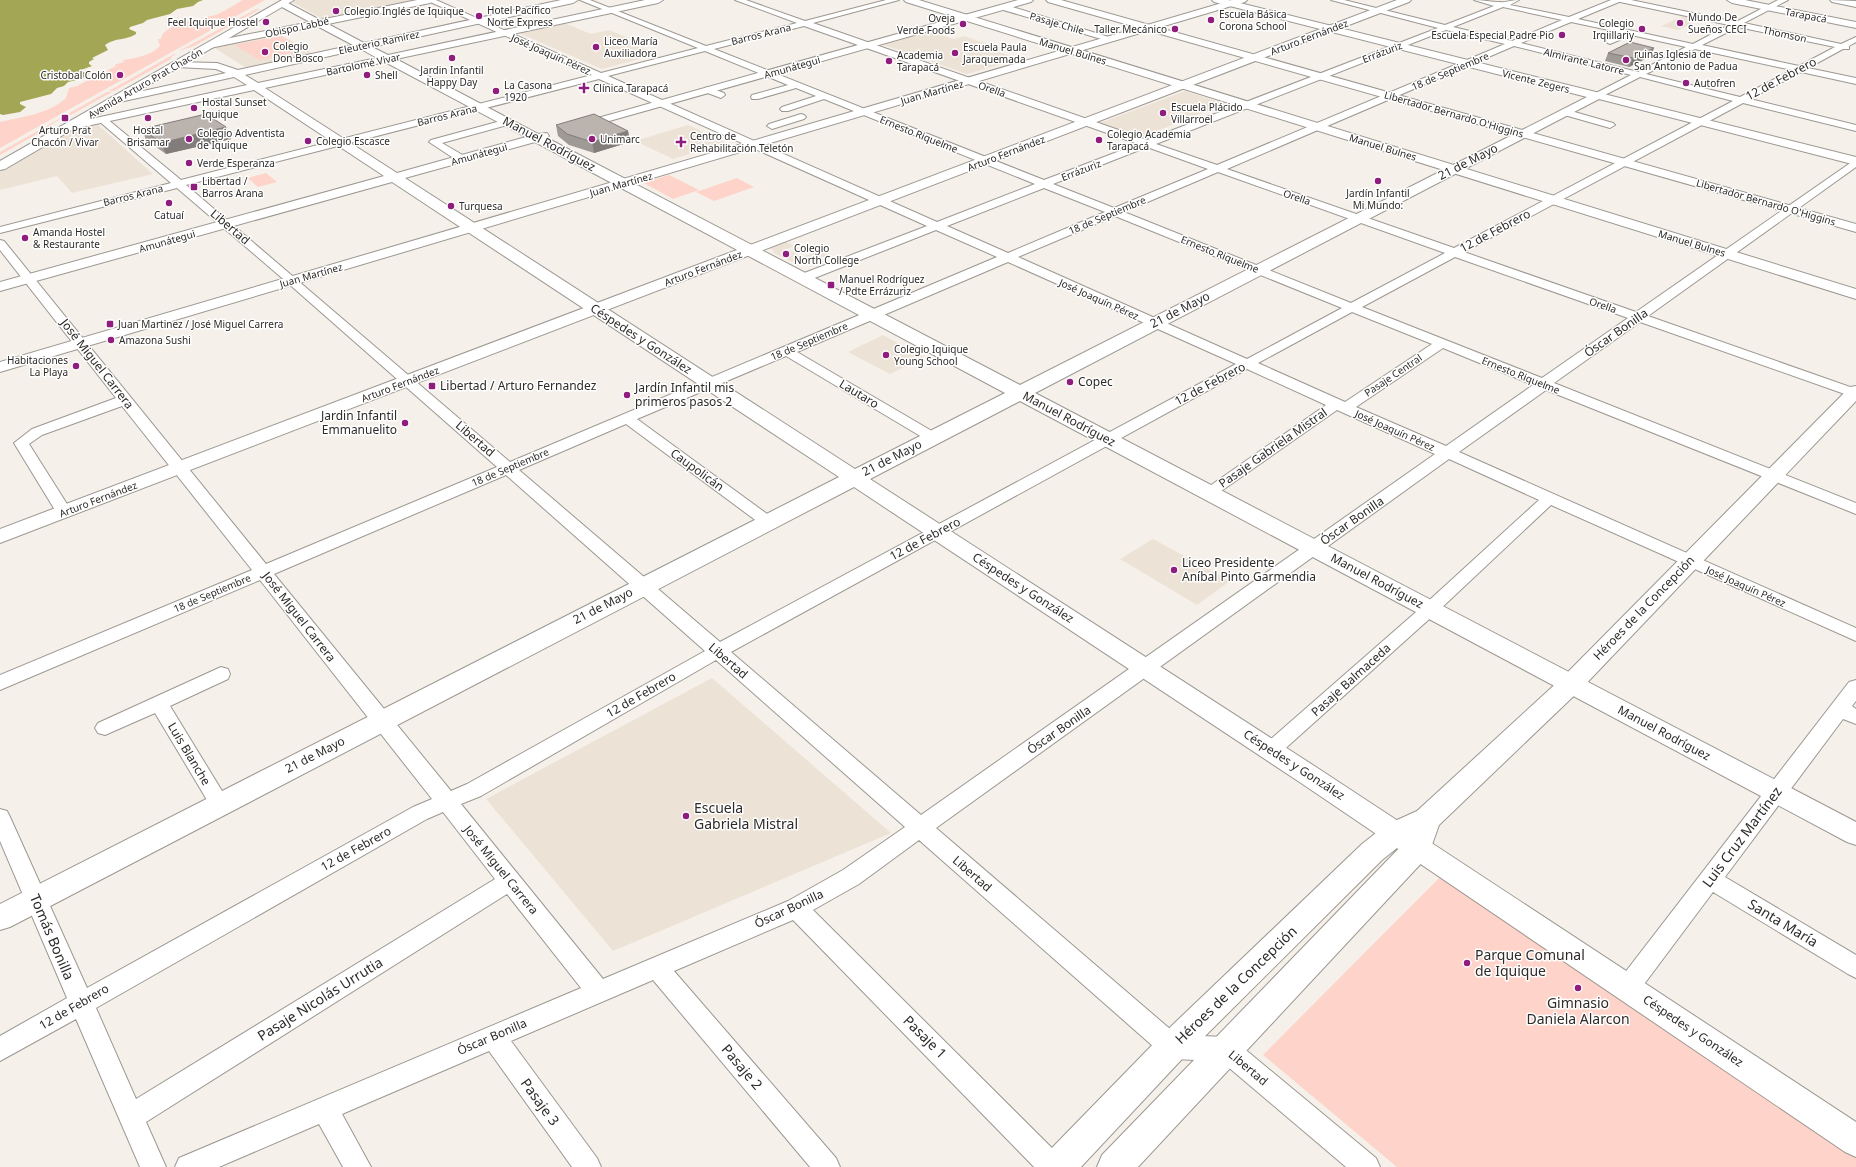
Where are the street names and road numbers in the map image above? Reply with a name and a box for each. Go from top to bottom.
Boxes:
street label: Tarapacá [1784,4,1828,26]
street label: Pasaje Chile [1028,9,1086,38]
street label: Obispo Labbé [264,13,331,41]
street label: Arturo Fernández [1268,16,1350,58]
street label: Barros Arana [730,20,792,48]
street label: Thomson [1762,23,1808,45]
street label: Eleuterio Ramírez [337,27,421,57]
street label: José Joaquín Pérez [508,30,593,78]
street label: Manuel Bulnes [1038,34,1109,68]
street label: Errázuriz [1360,38,1404,66]
street label: Avenida Arturo Prat Chacón [85,44,205,122]
street label: Almirante Latorre [1542,44,1626,78]
street label: 18 de Septiembre [1409,48,1491,94]
street label: Bartolomé Vivar [325,49,401,79]
street label: Amunátegui [762,52,822,82]
street label: 12 de Febrero [1742,53,1819,104]
street label: Vicente Zegers [1501,66,1571,96]
street label: Juan Martínez [898,76,965,108]
street label: Orella [976,78,1008,100]
street label: Libertador Bernardo O'Higgins [1383,87,1526,141]
street label: Barros Arana [416,101,478,129]
street label: Manuel Rodríguez [500,112,599,175]
street label: Ernesto Riquelme [878,112,960,156]
street label: Manuel Bulnes [1348,130,1419,164]
street label: Arturo Fernández [965,132,1047,174]
street label: Amunátegui [449,139,509,169]
street label: 21 de Mayo [1435,139,1501,184]
street label: Errázuriz [1059,156,1103,184]
street label: Juan Martínez [587,168,654,200]
street label: Libertador Bernardo O'Higgins [1695,175,1838,229]
street label: Barros Arana [102,181,164,209]
street label: Orella [1281,186,1313,208]
street label: 18 de Septiembre [1066,192,1148,238]
street label: Libertad [207,205,254,248]
street label: 12 de Febrero [1456,205,1533,256]
street label: Amunátegui [137,226,197,256]
street label: Manuel Bulnes [1657,226,1728,260]
street label: Ernesto Riquelme [1179,232,1261,276]
street label: Arturo Fernández [662,247,744,289]
street label: Juan Martínez [277,259,344,291]
street label: José Joaquín Pérez [1056,275,1141,323]
street label: 21 de Mayo [1147,287,1213,332]
street label: Orella [1587,294,1619,316]
street label: Céspedes y González [587,299,696,378]
street label: Óscar Bonilla [1580,304,1651,361]
street label: José Miguel Carrera [56,314,138,412]
street label: 18 de Septiembre [768,318,850,364]
street label: Pasaje Central [1361,351,1425,399]
street label: Ernesto Riquelme [1480,353,1562,397]
street label: 12 de Febrero [1171,358,1248,409]
street label: Arturo Fernández [359,363,441,405]
street label: Lautaro [836,375,882,412]
street label: Manuel Rodríguez [1020,387,1119,450]
street label: Pasaje Gabriela Mistral [1215,404,1330,491]
street label: José Joaquín Pérez [1352,406,1437,454]
street label: Libertad [452,417,499,460]
street label: 21 de Mayo [859,435,925,480]
street label: 18 de Septiembre [469,444,551,490]
street label: Caupolicán [667,444,728,495]
street label: Arturo Fernández [57,478,139,520]
street label: Óscar Bonilla [1316,492,1387,549]
street label: 12 de Febrero [886,513,963,564]
street label: Céspedes y González [969,548,1078,627]
street label: Manuel Rodríguez [1328,549,1427,612]
street label: Héroes de la Concepción [1589,552,1698,664]
street label: José Joaquín Pérez [1703,562,1788,610]
street label: José Miguel Carrera [258,567,340,665]
street label: 18 de Septiembre [171,570,253,616]
street label: 21 de Mayo [570,583,636,628]
street label: Libertad [705,639,752,682]
street label: Pasaje Balmaceda [1307,639,1394,720]
street label: 12 de Febrero [603,668,679,721]
street label: Óscar Bonilla [1023,701,1094,758]
street label: Manuel Rodríguez [1615,701,1714,764]
street label: Luis Blanche [164,719,215,789]
street label: Céspedes y González [1240,725,1349,804]
street label: 21 de Mayo [282,732,348,777]
street label: Luis Cruz Martínez [1697,782,1786,891]
street label: José Miguel Carrera [459,821,543,918]
street label: 12 de Febrero [318,822,394,875]
street label: Libertad [949,852,996,895]
street label: Óscar Bonilla [752,885,826,932]
street label: Tomás Bonilla [26,891,79,983]
street label: Santa María [1745,894,1822,951]
street label: Héroes de la Concepción [1171,921,1301,1048]
street label: Pasaje Nicolás Urrutia [254,952,386,1045]
street label: 12 de Febrero [36,980,112,1033]
street label: Céspedes y González [1640,991,1747,1071]
street label: Pasaje 1 [900,1011,951,1062]
street label: Óscar Bonilla [454,1014,529,1059]
street label: Pasaje 2 [718,1040,767,1093]
street label: Libertad [1225,1046,1272,1089]
street label: Pasaje 3 [517,1074,564,1129]

